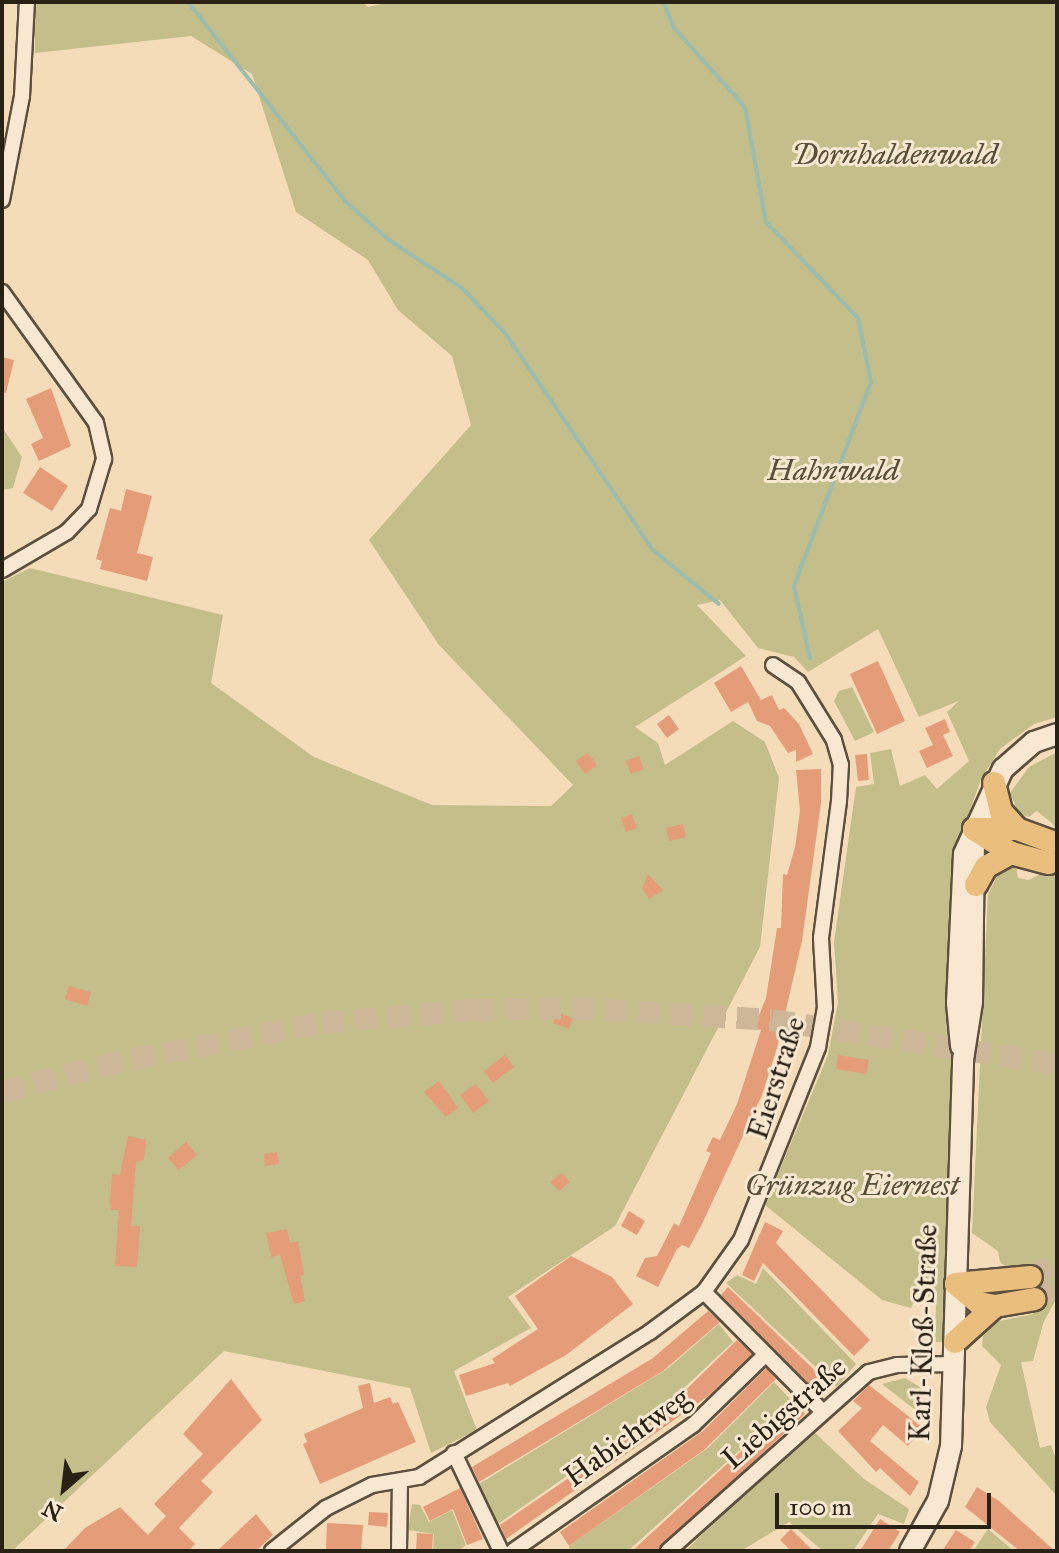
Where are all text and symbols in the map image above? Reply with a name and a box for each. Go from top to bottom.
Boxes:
park label: Dornhaldenwald [792,136,998,172]
park label: Hahnwald [767,452,899,488]
street label: Eierstraße [739,1012,813,1144]
park label: Grünzug Eiernest [745,1167,959,1203]
street label: Karl-Kloß-Straße [901,1224,945,1442]
street label: Liebigstraße [714,1349,854,1477]
street label: Habichtweg [557,1379,697,1495]
north arrow [24,1449,104,1529]
scale bar [779,1477,995,1527]
text: 100 m [789,1492,852,1522]
text: N [38,1494,67,1527]

